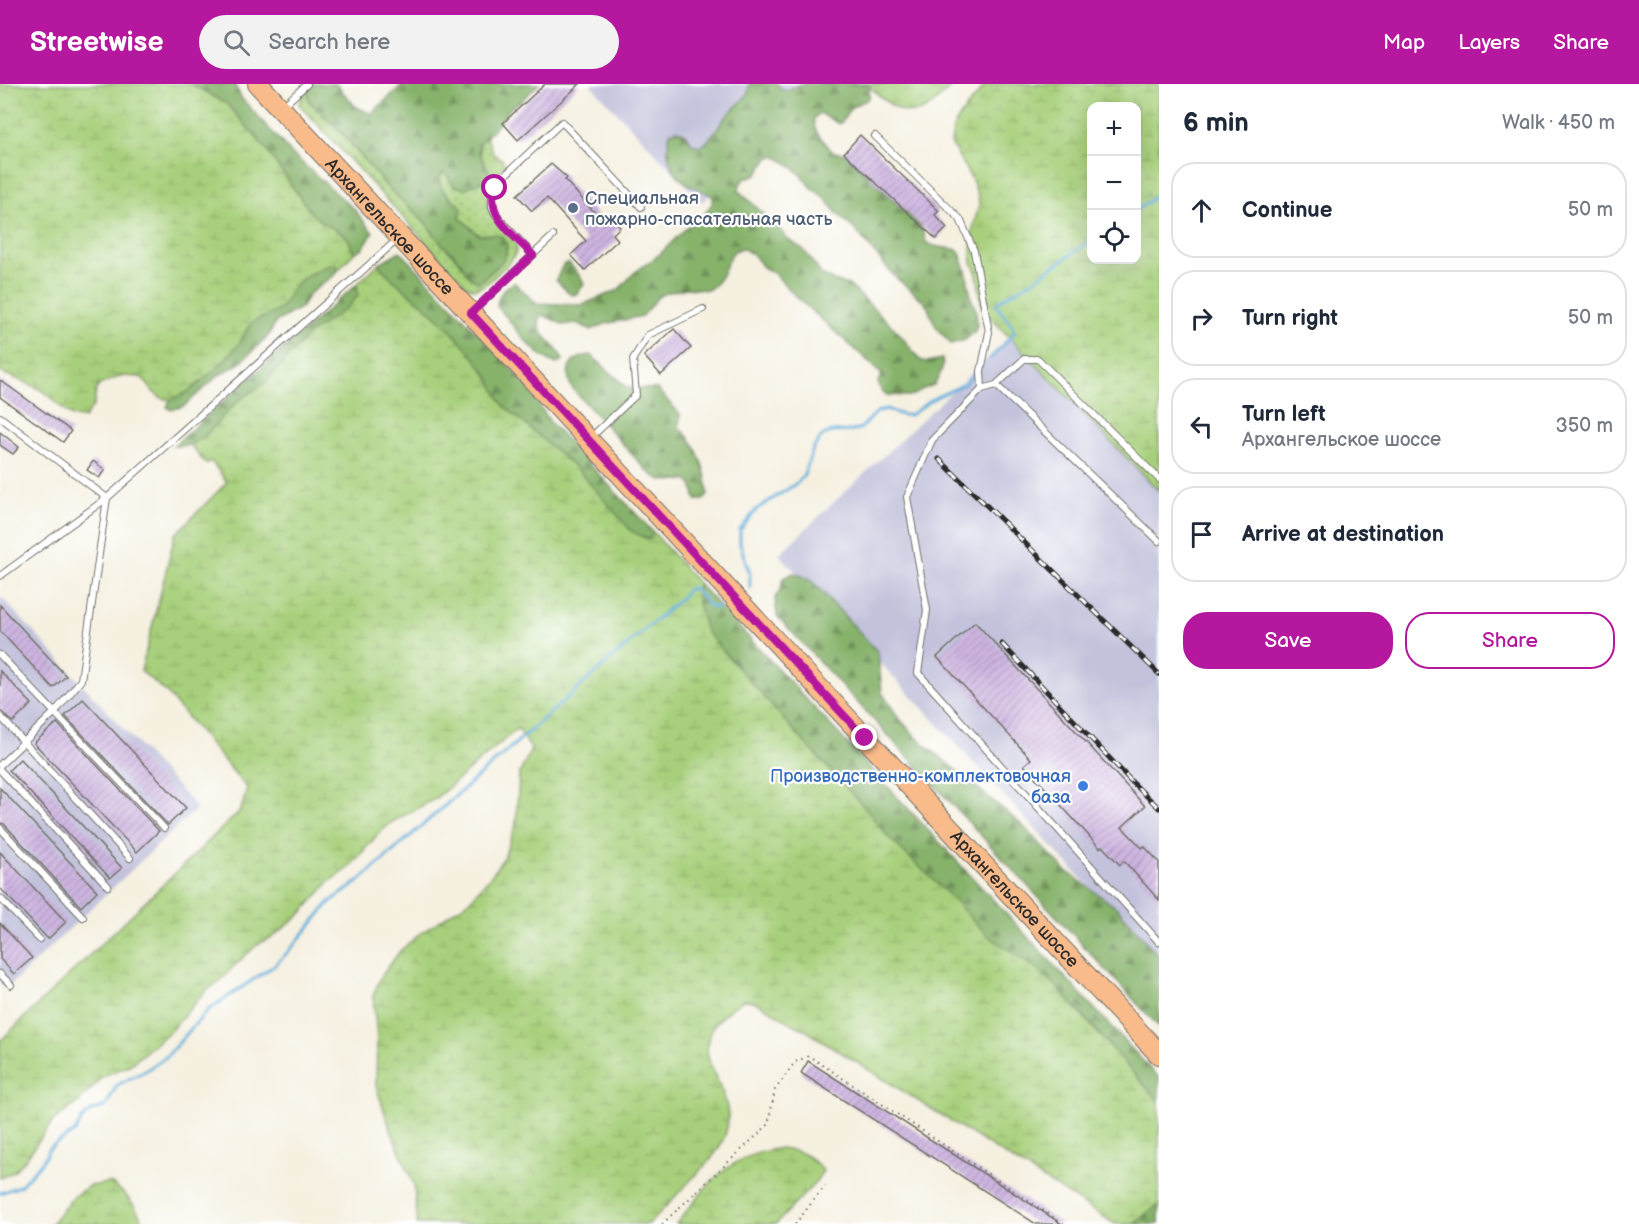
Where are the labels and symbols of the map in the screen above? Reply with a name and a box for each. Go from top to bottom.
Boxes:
street label: Архангельское шоссе [320,153,458,300]
route start [481,174,507,200]
place label: Специальная пожарно-спасательная часть [585,188,832,230]
marker: Специальная пожарно-спасательная часть [566,201,580,215]
route end [851,724,877,750]
place label: Производственно-комплектовочная база [770,766,1071,808]
marker: Производственно-комплектовочная база [1076,779,1090,793]
street label: Архангельское шоссе [945,826,1083,972]

